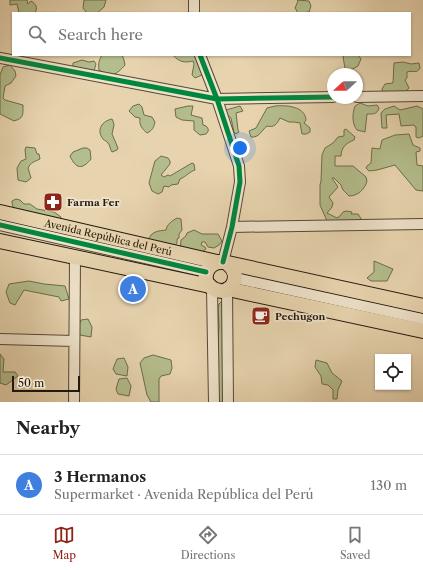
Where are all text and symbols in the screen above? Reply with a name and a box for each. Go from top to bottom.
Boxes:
search box [12,12,411,56]
icon: search [26,23,48,45]
text: Search here [58,25,143,44]
north arrow [327,68,363,104]
your location [230,138,250,158]
pharmacy icon: Farma Fer [42,191,64,213]
place label: Farma Fer [67,196,120,209]
street label: Avenida República del Perú [42,216,173,258]
pin: A [120,274,146,304]
cafe icon: Pechugon [250,305,272,327]
place label: Pechugon [275,310,326,323]
map controls [375,354,411,390]
button: locate [375,354,411,390]
scale bar [12,374,80,393]
text: 50 m [18,376,44,390]
text: Nearby [16,418,80,438]
text: 3 Hermanos [54,467,146,486]
text: A [24,477,34,493]
text: 130 m [371,477,407,493]
text: Supermarket · Avenida República del Perú [54,486,313,502]
tab: Map [52,524,76,562]
tab: Directions [181,524,235,562]
tab: Saved [340,524,371,562]

